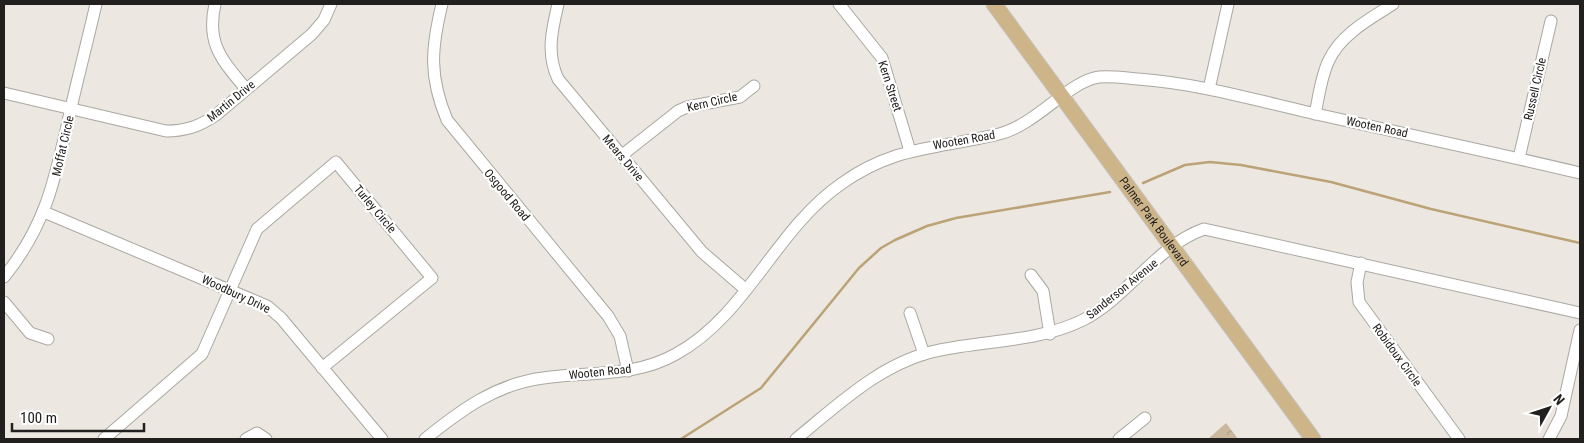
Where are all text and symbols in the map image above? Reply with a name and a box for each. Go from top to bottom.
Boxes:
street label: Russell Circle [1521,56,1549,122]
street label: Kern Street [875,59,905,113]
street label: Martin Drive [204,77,258,125]
street label: Kern Circle [685,89,739,115]
street label: Moffat Circle [49,114,77,178]
street label: Wooten Road [1345,114,1409,140]
street label: Wooten Road [932,128,996,152]
street label: Mears Drive [600,132,647,184]
street label: Osgood Road [481,166,533,224]
street label: Palmer Park Boulevard [1116,174,1191,269]
street label: Turley Circle [351,182,399,236]
street label: Sanderson Avenue [1084,256,1161,322]
street label: Woodbury Drive [199,272,273,316]
street label: Robidoux Circle [1370,321,1425,389]
street label: Wooten Road [568,362,632,382]
north arrow [1524,383,1574,433]
text: N [1550,391,1568,408]
scale bar [12,400,145,432]
text: 100 m [20,409,57,427]

